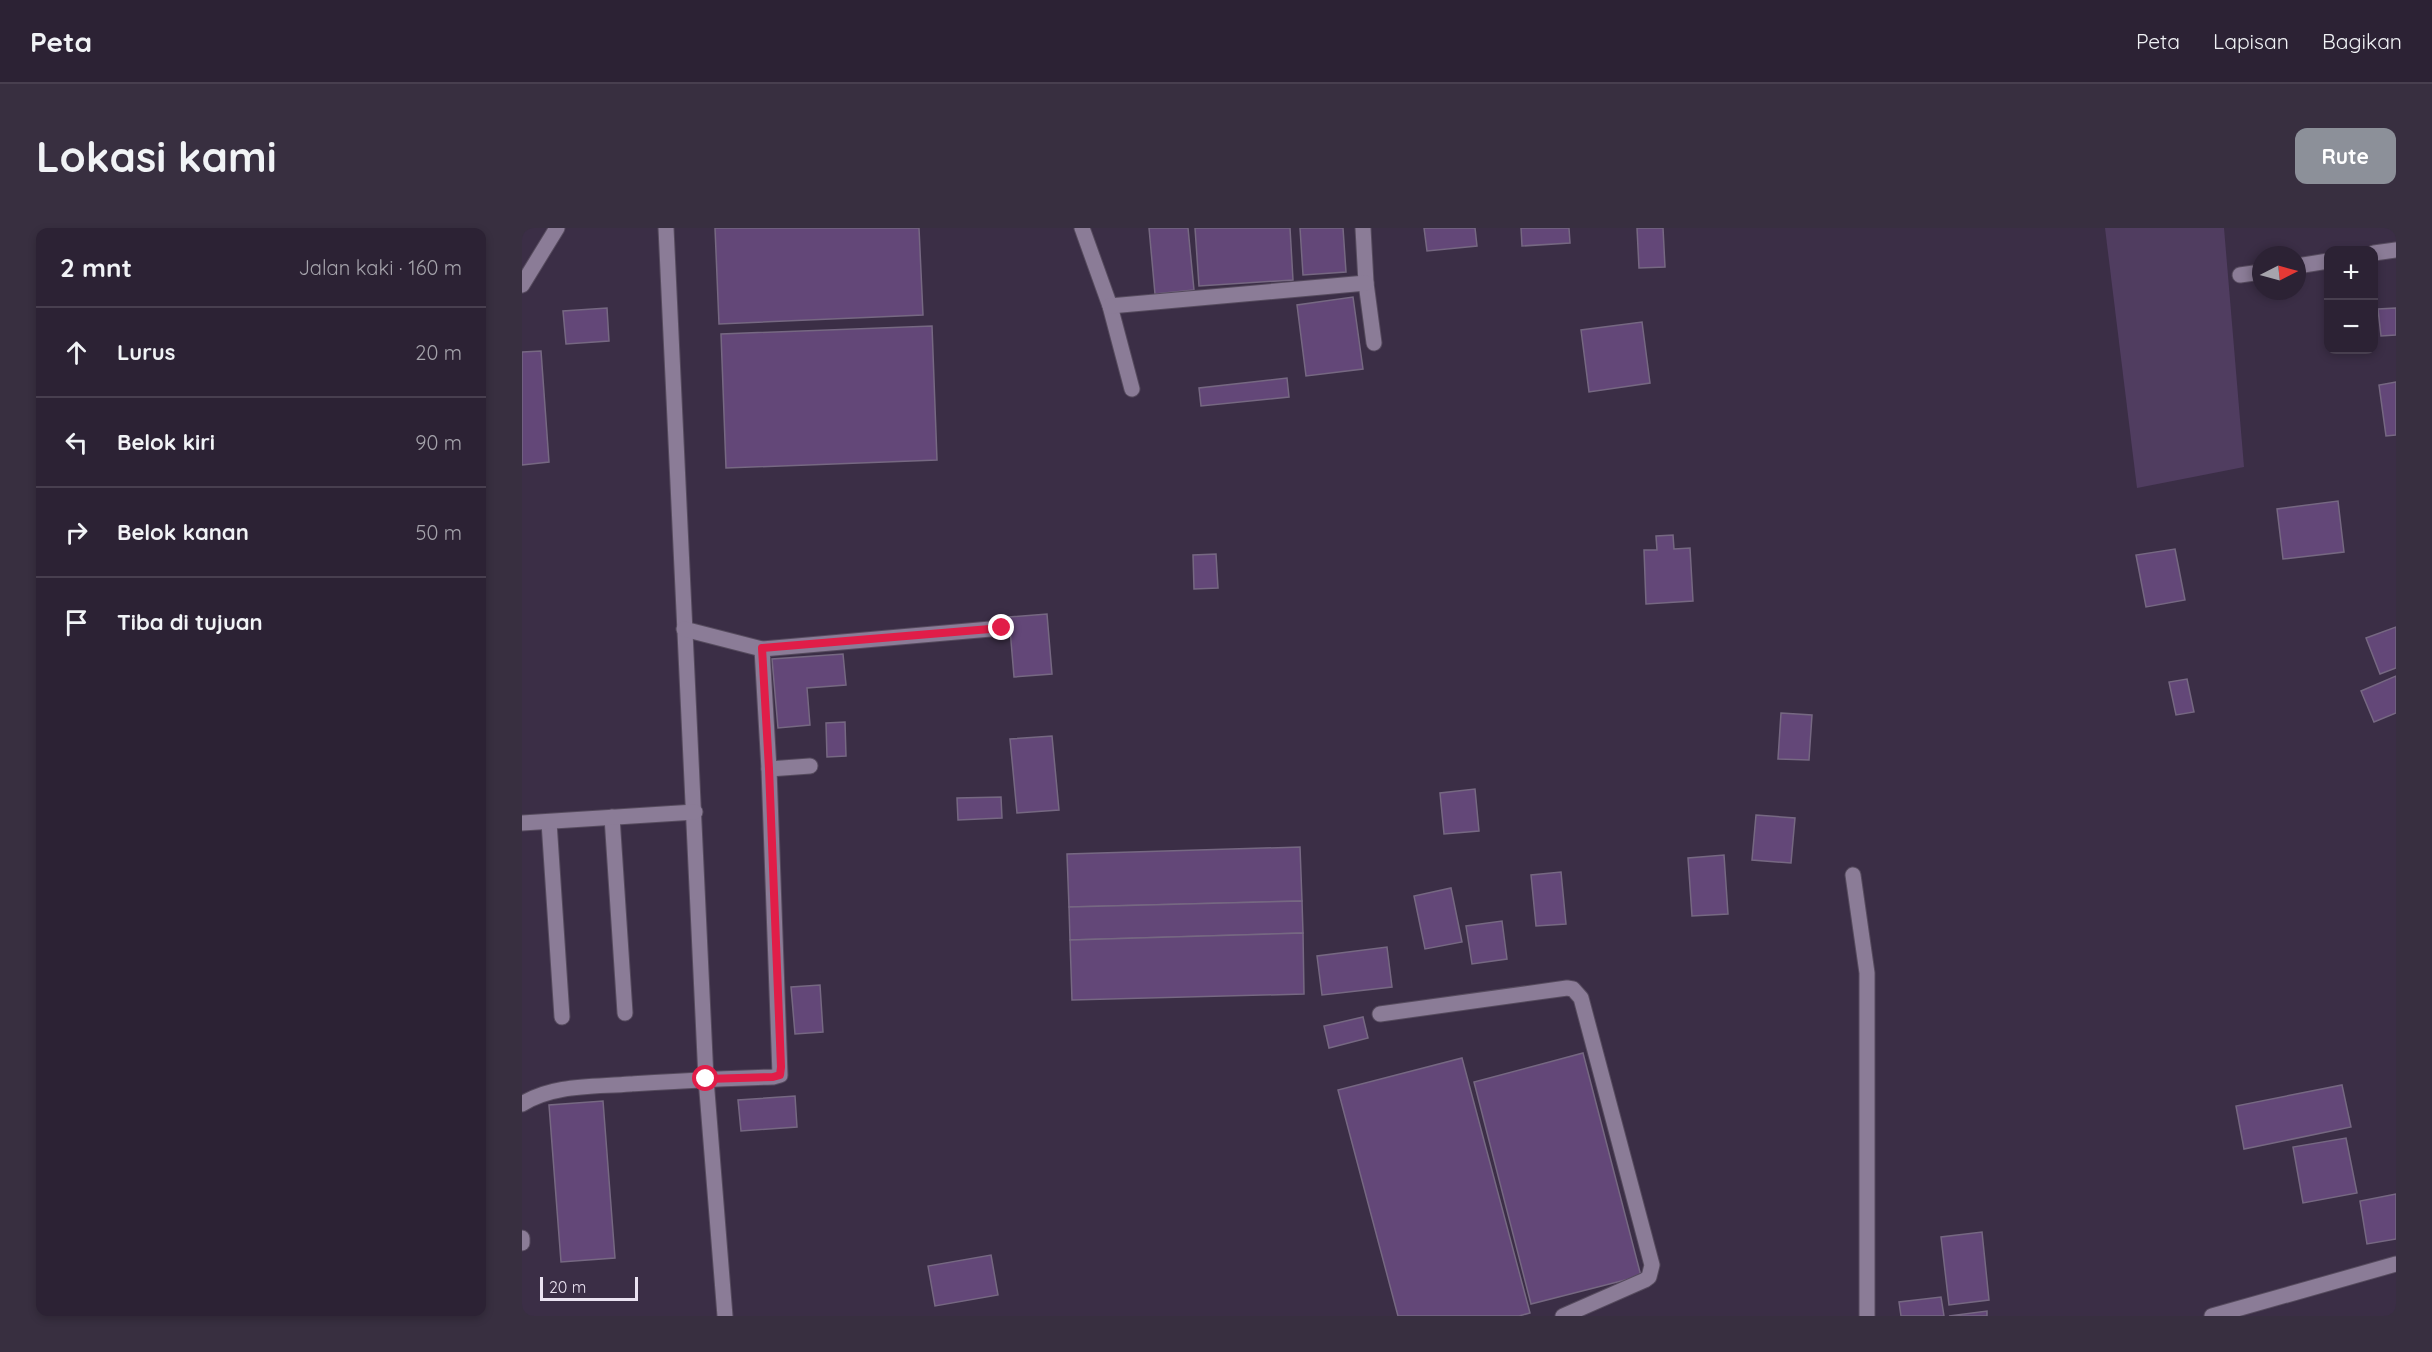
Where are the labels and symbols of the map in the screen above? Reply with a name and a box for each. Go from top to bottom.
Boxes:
north arrow [2252,246,2306,300]
route end [988,614,1014,640]
route start [692,1065,718,1091]
scale bar [540,1274,638,1302]

